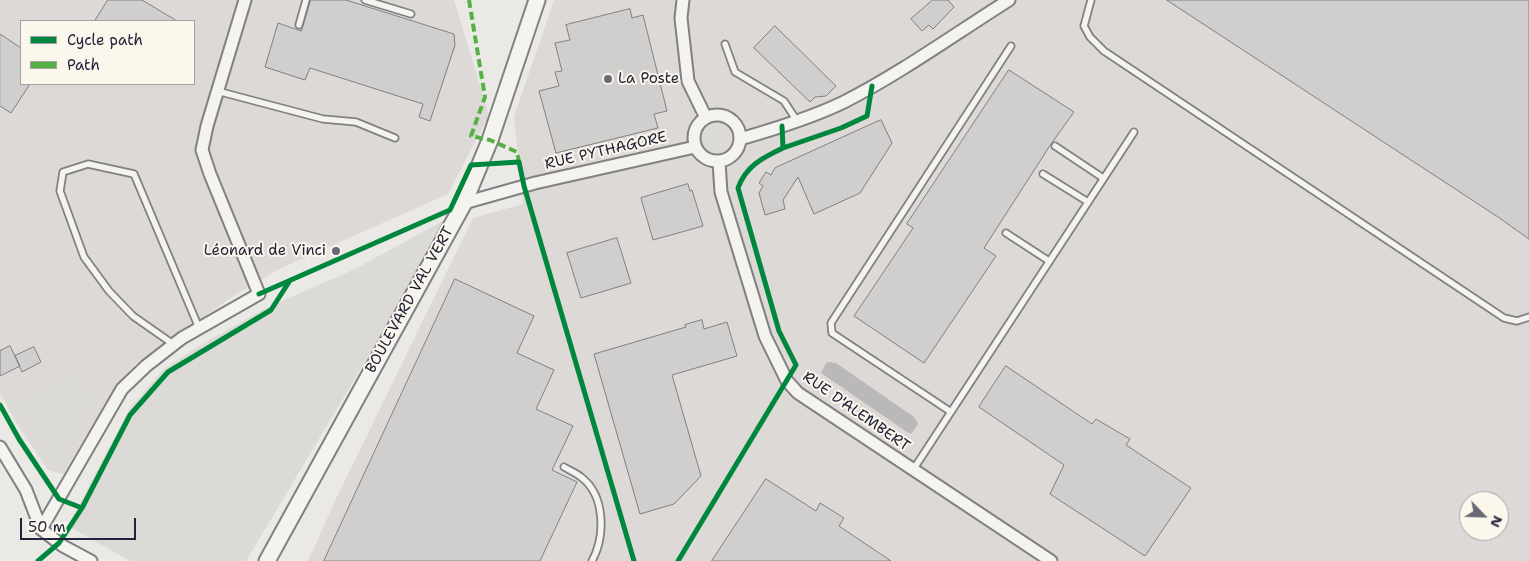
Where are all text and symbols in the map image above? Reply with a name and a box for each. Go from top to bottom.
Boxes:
legend [20,20,195,85]
text: Cycle path [67,30,143,50]
text: Path [67,55,100,75]
place label: La Poste [618,70,679,88]
marker: La Poste [602,73,614,85]
street label: RUE PYTHAGORE [543,128,669,174]
street label: BOULEVARD VAL VERT [362,224,458,376]
place label: Léonard de Vinci [204,242,326,260]
marker: Léonard de Vinci [330,245,342,257]
street label: RUE D'ALEMBERT [799,368,913,456]
north arrow [1459,491,1509,541]
scale bar [22,508,139,540]
text: N [1486,513,1507,530]
text: 50 m [28,517,66,537]

